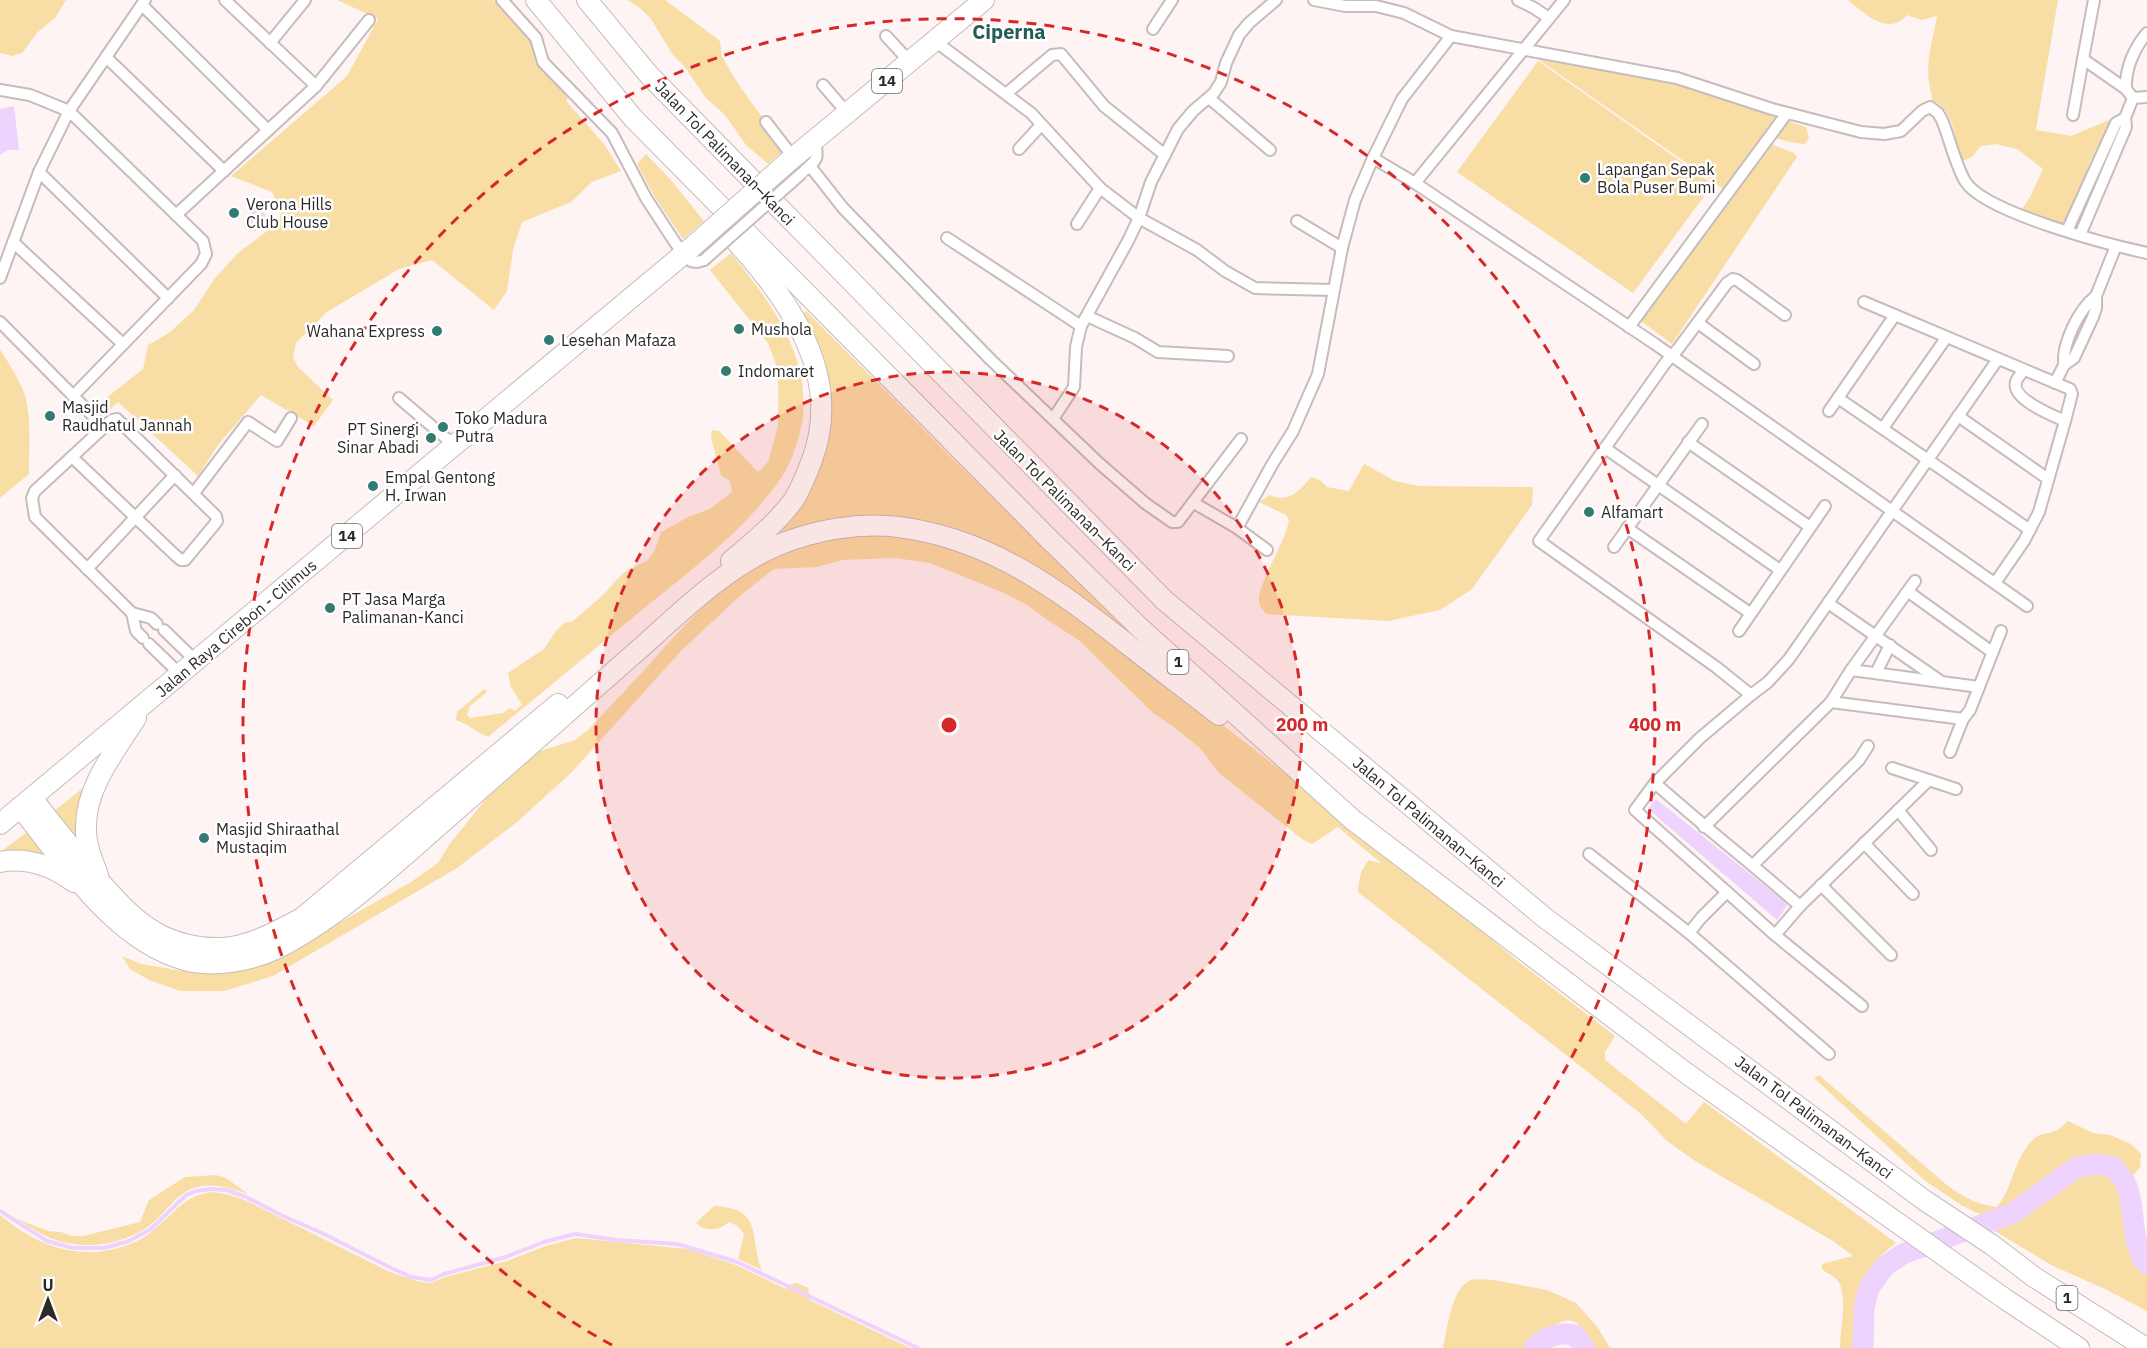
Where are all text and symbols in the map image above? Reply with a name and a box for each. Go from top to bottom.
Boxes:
district label: Ciperna [972,18,1046,45]
road number: 14 [872,69,902,93]
street label: Jalan Tol Palimanan–Kanci [651,77,799,229]
place label: Lapangan Sepak Bola Puser Bumi [1597,159,1716,197]
marker: Lapangan Sepak Bola Puser Bumi [1578,171,1592,185]
place label: Verona Hills Club House [246,194,332,232]
marker: Verona Hills Club House [227,206,241,220]
place label: Mushola [751,319,812,339]
place label: Wahana Express [307,321,425,341]
marker: Mushola [732,322,746,336]
marker: Wahana Express [430,324,444,338]
place label: Lesehan Mafaza [561,330,676,350]
marker: Lesehan Mafaza [542,333,556,347]
place label: Indomaret [738,361,814,381]
marker: Indomaret [719,364,733,378]
place label: Masjid Raudhatul Jannah [62,397,192,435]
place label: Toko Madura Putra [455,408,548,446]
marker: Masjid Raudhatul Jannah [43,409,57,423]
place label: PT Sinergi Sinar Abadi [337,419,419,457]
marker: Toko Madura Putra [436,420,450,434]
street label: Jalan Tol Palimanan–Kanci [990,425,1140,575]
marker: PT Sinergi Sinar Abadi [424,431,438,445]
place label: Empal Gentong H. Irwan [385,467,496,505]
marker: Empal Gentong H. Irwan [366,479,380,493]
place label: Alfamart [1601,502,1663,522]
marker: Alfamart [1582,505,1596,519]
road number: 14 [332,524,362,548]
street label: Jalan Raya Cirebon - Cilimus [151,555,321,701]
place label: PT Jasa Marga Palimanan-Kanci [342,589,464,627]
marker: PT Jasa Marga Palimanan-Kanci [323,601,337,615]
road number: 1 [1168,650,1188,674]
text: 200 m [1276,713,1328,736]
text: 400 m [1629,713,1681,736]
centre of rings [939,715,959,735]
street label: Jalan Tol Palimanan–Kanci [1349,753,1509,891]
place label: Masjid Shiraathal Mustaqim [216,819,339,857]
marker: Masjid Shiraathal Mustaqim [197,831,211,845]
street label: Jalan Tol Palimanan–Kanci [1731,1051,1897,1183]
north arrow [18,1270,78,1330]
text: U [42,1275,54,1295]
road number: 1 [2056,1286,2078,1310]

